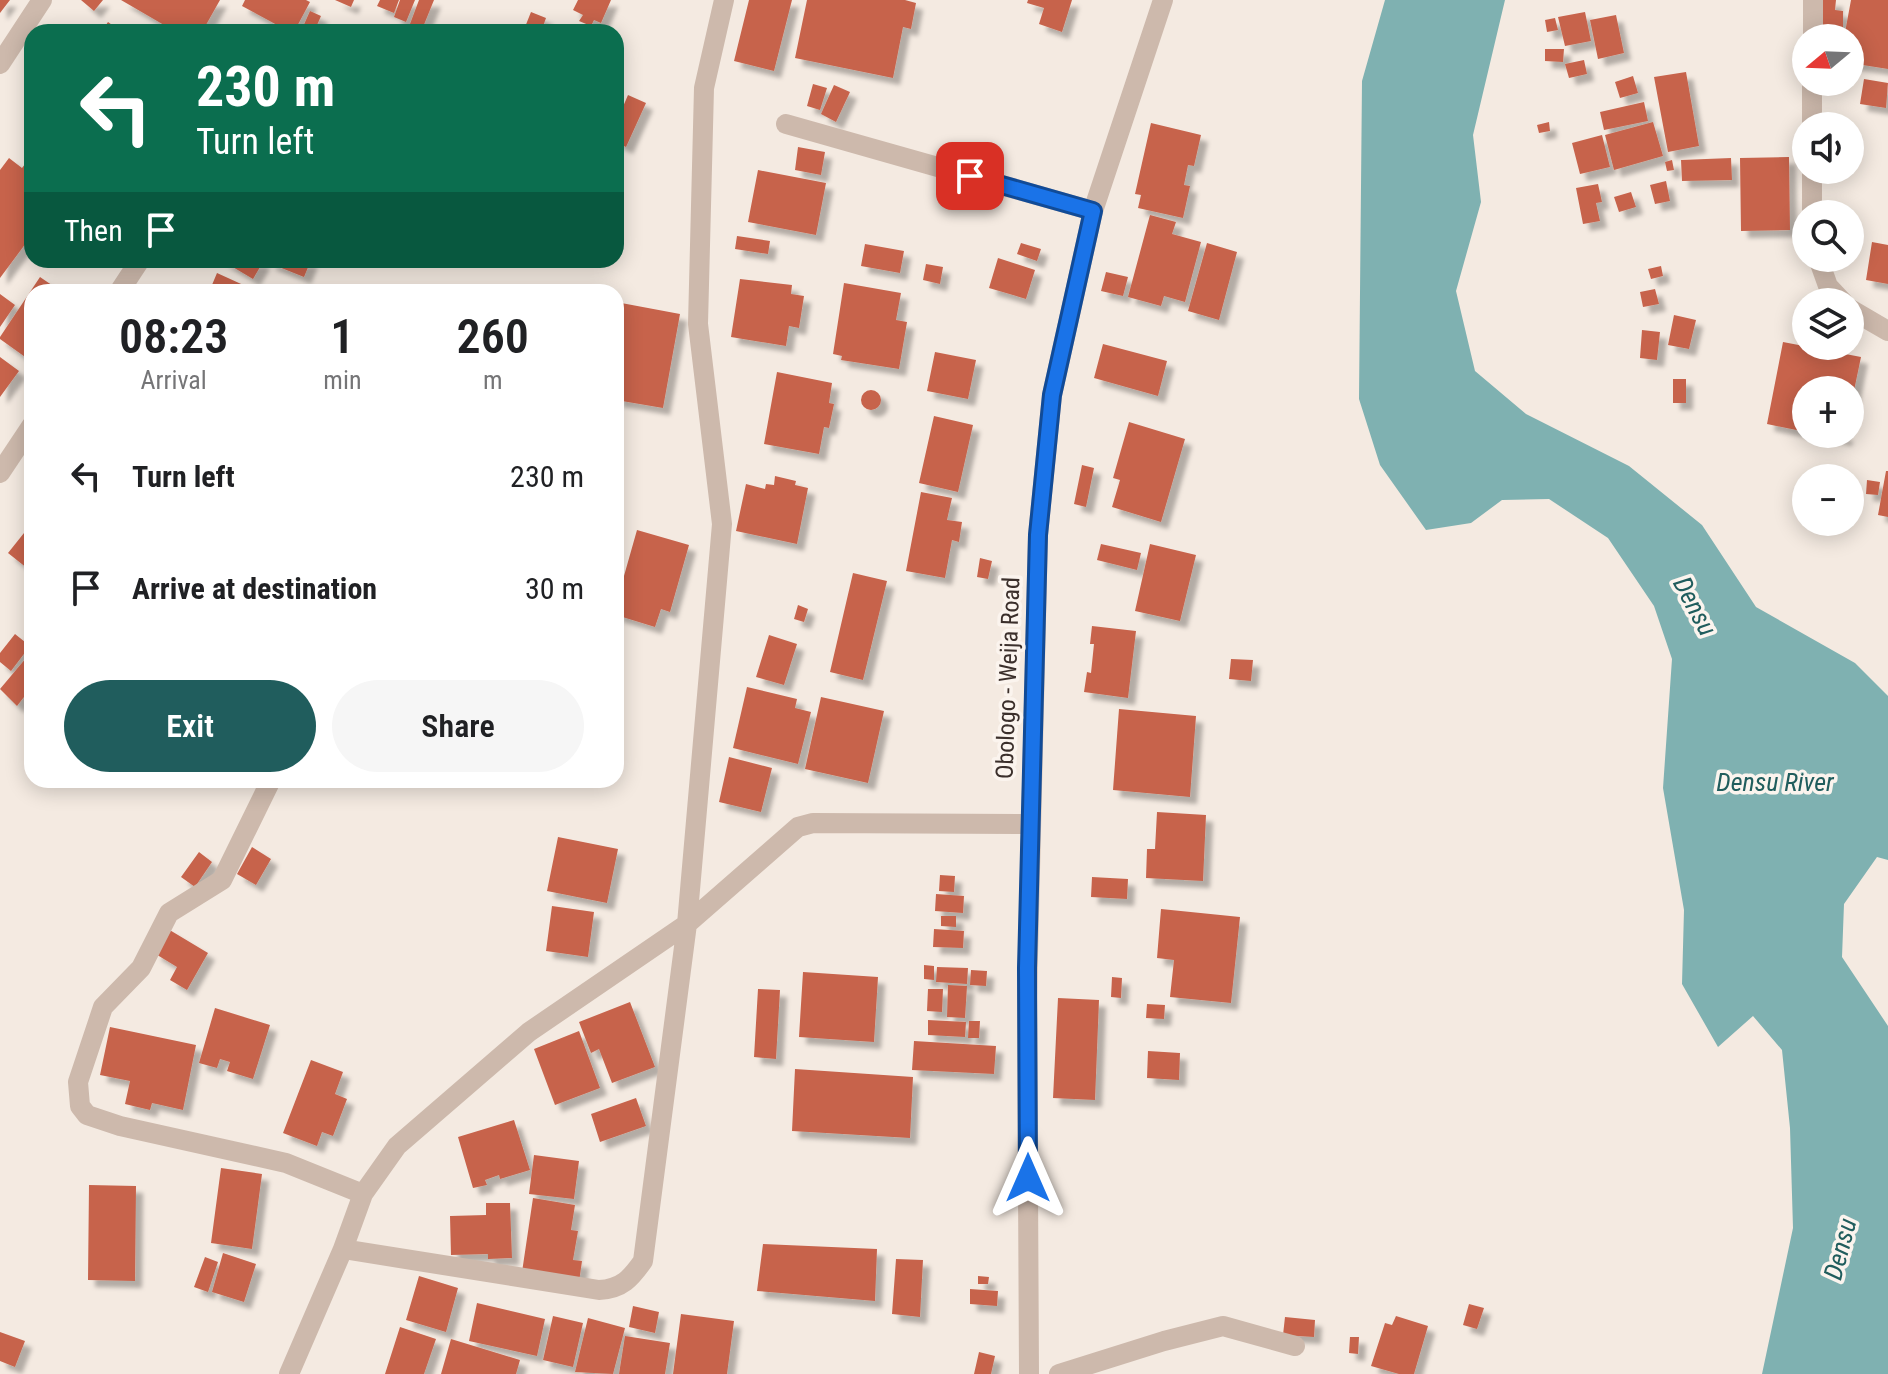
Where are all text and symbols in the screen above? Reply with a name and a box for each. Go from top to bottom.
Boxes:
north arrow [1792,24,1864,96]
map controls [1792,24,1864,536]
text: 230 m [196,54,335,120]
icon: left [64,56,168,160]
button: sound [1792,112,1864,184]
text: Turn left [196,121,314,163]
pin [936,142,1004,210]
icon: arrive [948,154,992,198]
button: search [1792,200,1864,272]
icon: arrive [139,208,183,252]
text: Then [64,213,123,248]
button: layers [1792,288,1864,360]
text: 08:23 [119,308,228,365]
text: 1 [330,308,354,365]
text: 260 [457,308,529,365]
text: Arrival [141,365,207,395]
text: min [323,365,361,395]
text: m [483,365,503,395]
button: + [1792,376,1864,448]
icon: left [64,454,108,498]
text: Turn left [132,459,235,494]
text: 230 m [510,459,584,494]
button: − [1792,464,1864,536]
icon: arrive [64,566,108,610]
text: Arrive at destination [132,571,377,606]
text: 30 m [525,571,584,606]
water label: Densu [1667,572,1723,640]
street label: Obologo - Weija Road [990,577,1026,779]
button: Exit [64,680,316,772]
button: Share [332,680,584,772]
water label: Densu River [1716,767,1835,797]
position arrow [986,1136,1070,1220]
water label: Densu [1817,1215,1863,1283]

